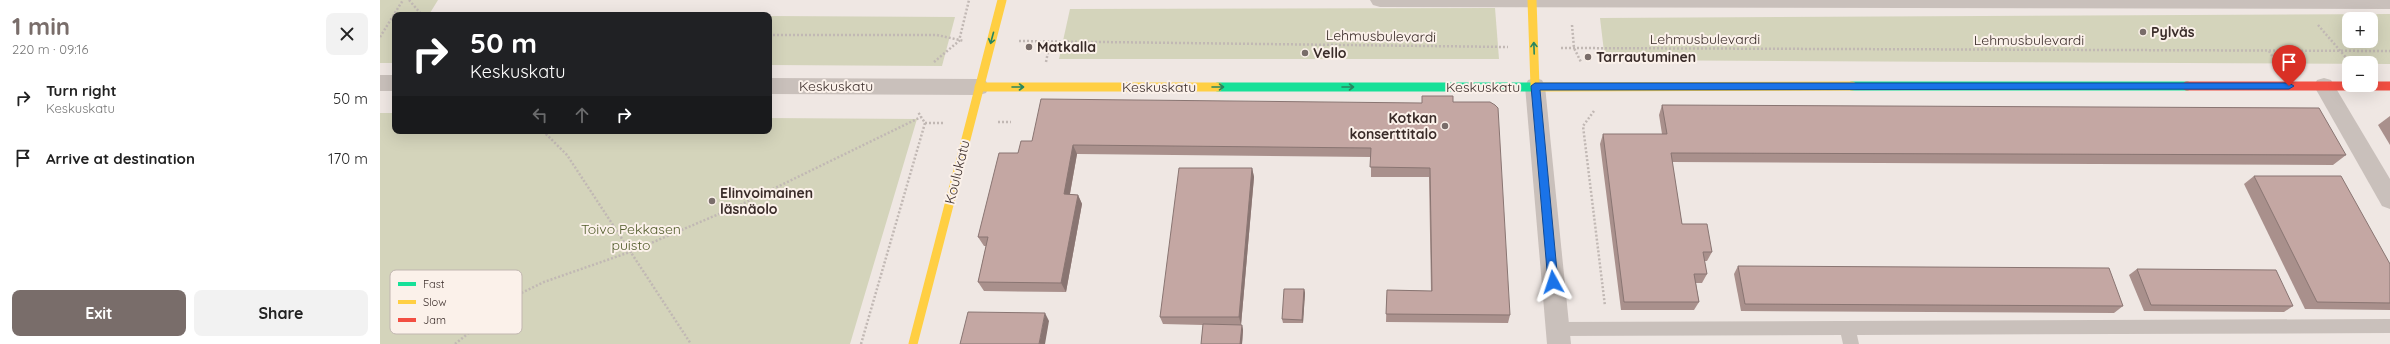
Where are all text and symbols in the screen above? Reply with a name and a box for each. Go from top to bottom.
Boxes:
text: 1 min [12,11,70,41]
map controls [2342,12,2378,92]
button: + [2342,12,2378,48]
button: close [326,13,368,55]
place label: Pylväs [2151,23,2195,41]
text: 50 m [470,25,537,60]
street label: Lehmusbulevardi [1326,26,1436,46]
marker: Pylväs [2138,27,2148,37]
icon: right [404,28,456,80]
street label: Lehmusbulevardi [1650,30,1760,48]
one-way arrow [988,31,995,44]
street label: Lehmusbulevardi [1974,31,2084,49]
place label: Matkalla [1037,38,1096,56]
text: 220 m · 09:16 [12,41,88,57]
marker: Matkalla [1024,42,1034,52]
one-way arrow [1530,42,1538,55]
place label: Vello [1313,44,1347,62]
pin [2272,45,2306,86]
marker: Vello [1300,48,1310,58]
place label: Tarrautuminen [1596,48,1696,66]
icon: arrive [2278,51,2300,73]
marker: Tarrautuminen [1583,52,1593,62]
button: − [2342,56,2378,92]
text: Keskuskatu [470,60,565,83]
street label: Keskuskatu [799,77,873,95]
street label: Keskuskatu [1122,78,1196,96]
street label: Keskuskatu [1446,78,1520,96]
text: Turn right [46,81,117,100]
one-way arrow [1011,83,1024,91]
one-way arrow [1211,83,1224,91]
one-way arrow [1341,83,1354,91]
icon: right [12,87,34,109]
text: 50 m [333,89,368,108]
text: Keskuskatu [46,100,115,116]
icon: left [529,104,551,126]
icon: ahead [571,104,593,126]
icon: right [613,104,635,126]
place label: Kotkan konserttitalo [1350,109,1437,143]
marker: Kotkan konserttitalo [1440,121,1450,131]
street label: Koulukatu [940,138,974,206]
icon: arrive [12,147,34,169]
text: Arrive at destination [46,149,195,168]
text: 170 m [328,149,368,168]
place label: Elinvoimainen läsnäolo [720,184,813,218]
marker: Elinvoimainen läsnäolo [707,196,717,206]
park label: Toivo Pekkasen puisto [581,220,681,254]
position arrow [1532,261,1574,303]
legend [390,270,522,334]
text: Fast [423,277,445,291]
button: Exit [12,290,186,336]
button: Share [194,290,368,336]
text: Slow [423,295,447,309]
text: Jam [423,313,446,327]

